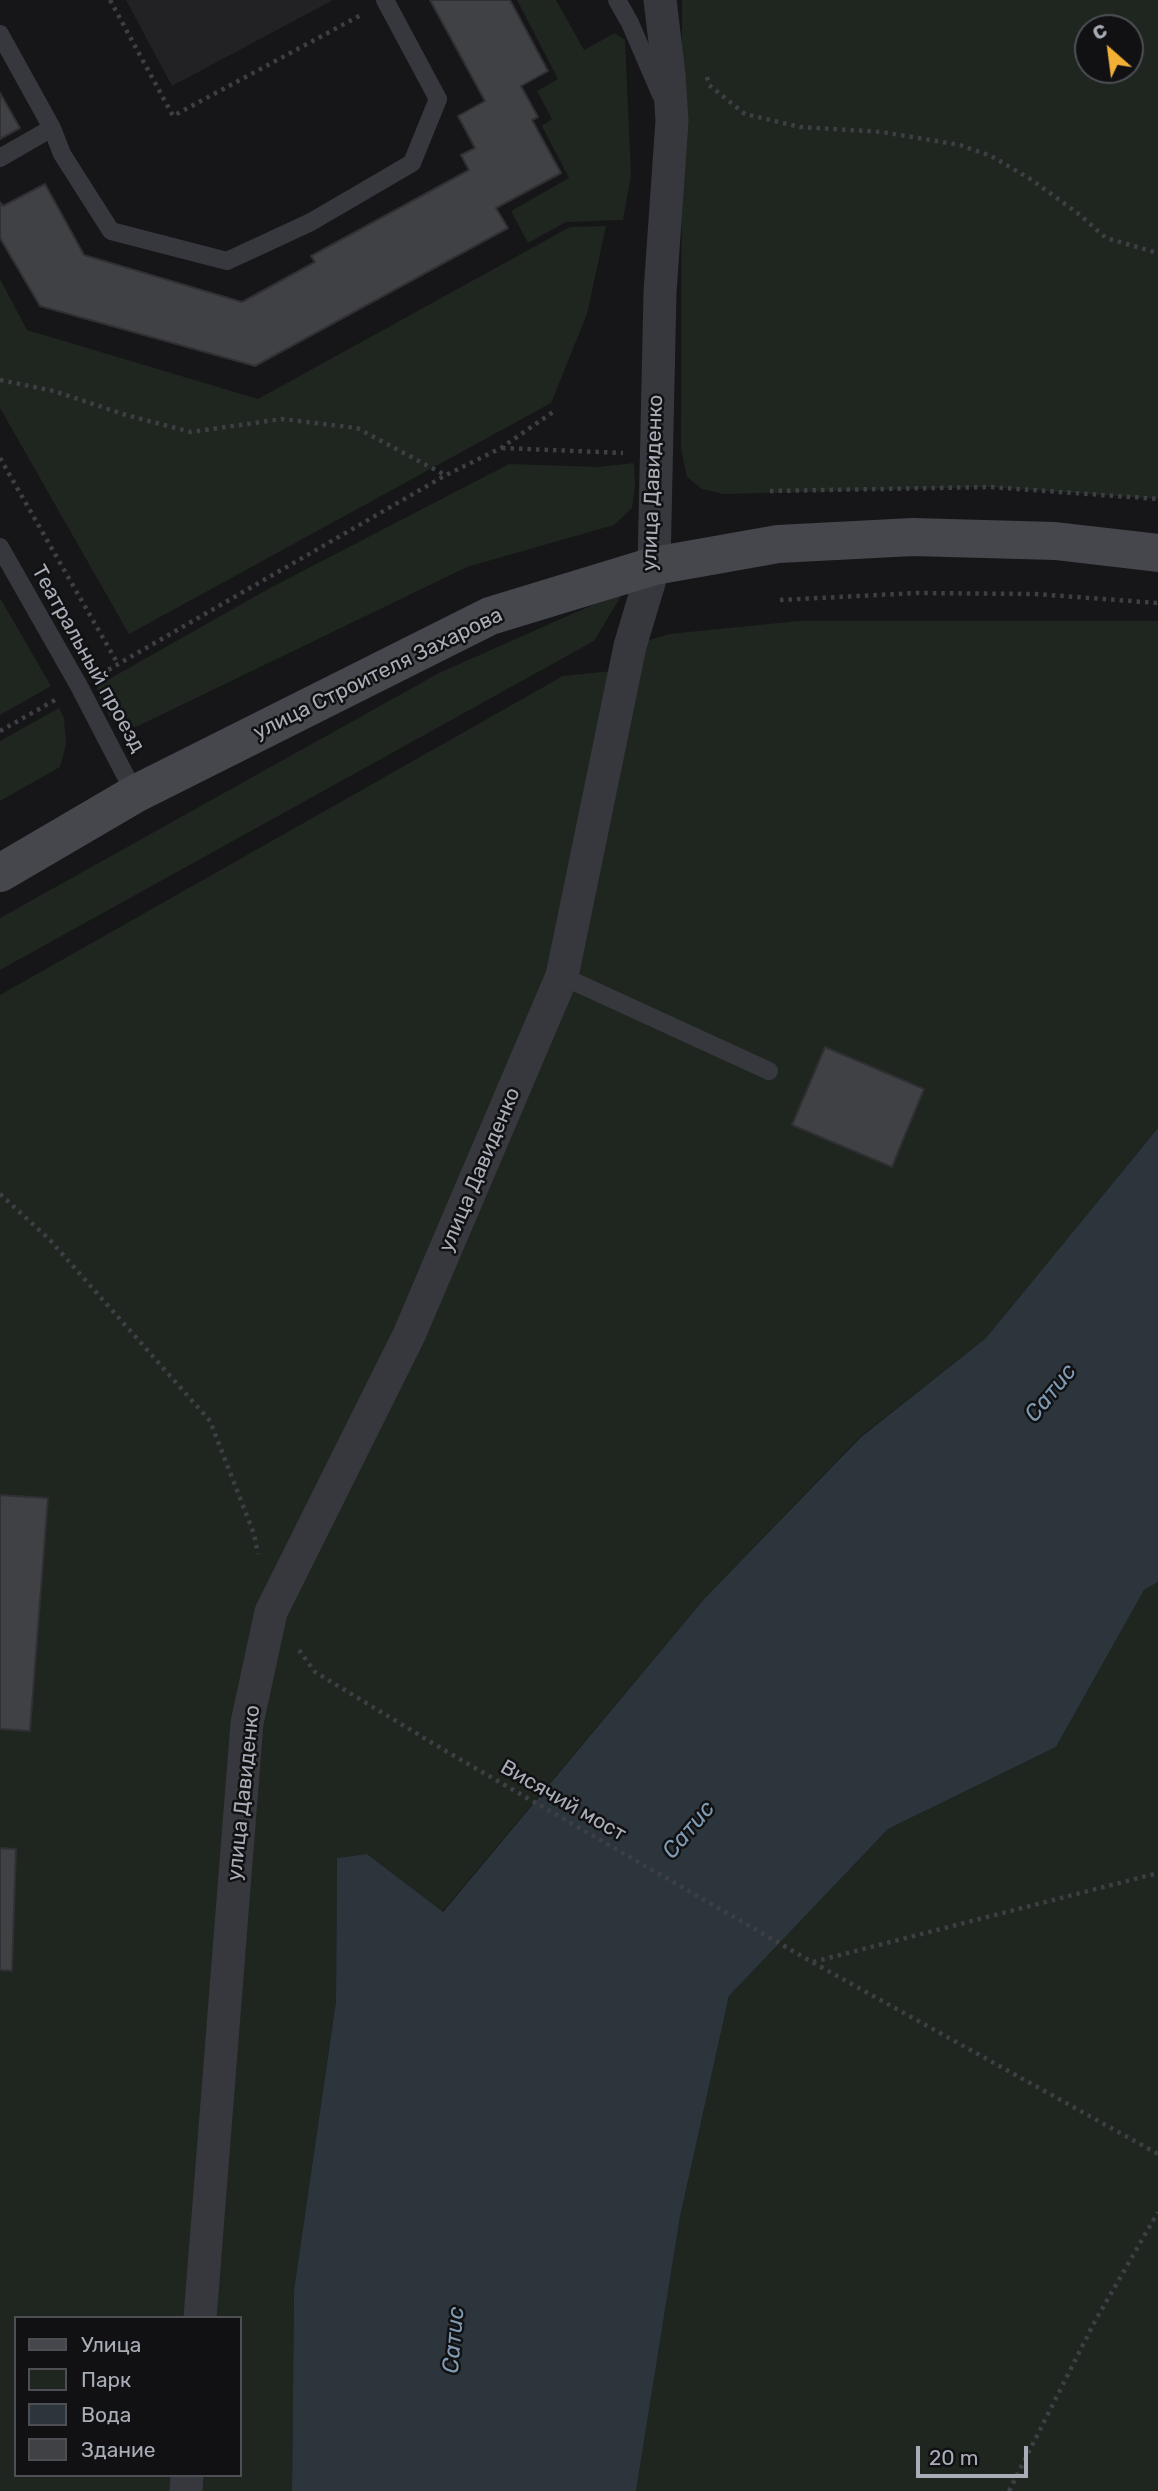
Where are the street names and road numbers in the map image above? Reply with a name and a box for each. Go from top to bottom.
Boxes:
street label: улица Давиденко [637,394,669,572]
street label: Театральный проезд [26,561,150,757]
street label: улица Строителя Захарова [249,603,507,745]
street label: улица Давиденко [434,1084,526,1256]
street label: улица Давиденко [222,1704,266,1882]
street label: Висячий мост [496,1755,630,1847]

